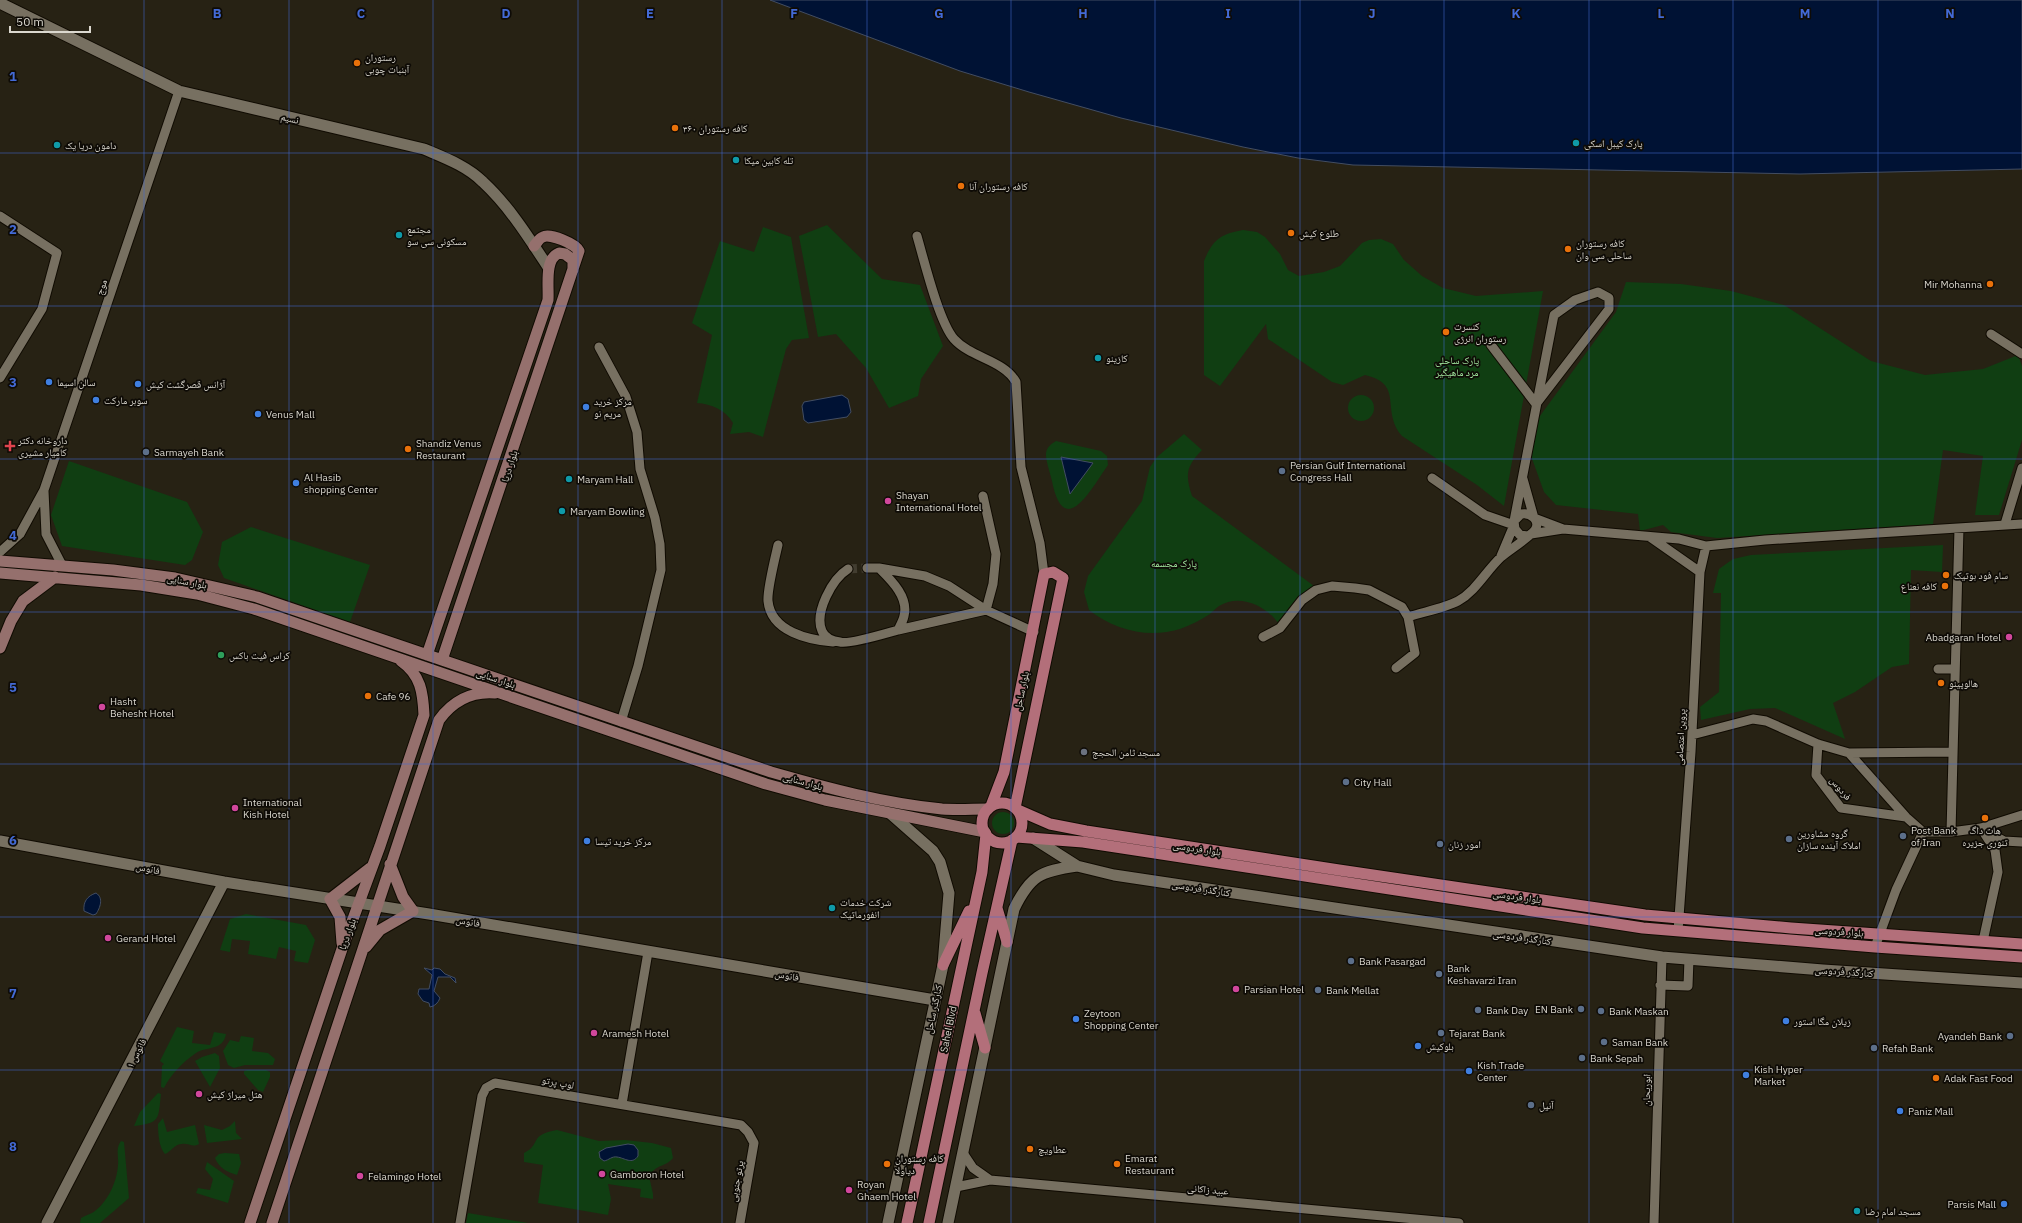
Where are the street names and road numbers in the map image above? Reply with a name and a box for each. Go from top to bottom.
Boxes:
street label: نسیم [279,110,300,128]
street label: موج [93,277,110,297]
street label: بلوار دریا [498,448,521,484]
street label: بلوار سنایی [166,571,208,592]
street label: بلوار سنایی [474,666,517,691]
street label: بلوار ساحل [1011,670,1032,712]
street label: پروین اعتصامی [1673,708,1689,766]
street label: بلوار سنایی [781,770,825,793]
street label: فردوس [1827,774,1854,803]
street label: بلوار فردوسی [1172,838,1222,859]
street label: فانوس [135,860,161,877]
street label: کنارگذر فردوسی [1171,877,1231,900]
street label: بلوار فردوسی [1492,887,1542,906]
street label: فانوس [455,913,481,930]
street label: بلوار دریا [336,916,359,952]
street label: بلوار فردوسی [1814,923,1864,940]
street label: کنارگذر فردوسی [1492,927,1552,948]
street label: کنارگذر فردوسی [1814,963,1874,980]
street label: فانوس [774,967,800,984]
street label: کنارگذر ساحل [922,983,945,1035]
street label: Sahel Blvd [937,1005,960,1054]
street label: فانوس ۱ [124,1036,149,1070]
street label: لوپ پرتو [541,1073,575,1092]
street label: ابوریحان [1640,1074,1653,1106]
street label: پرتو جنوبی [726,1159,747,1203]
street label: عبید زاکانی [1187,1181,1229,1198]

